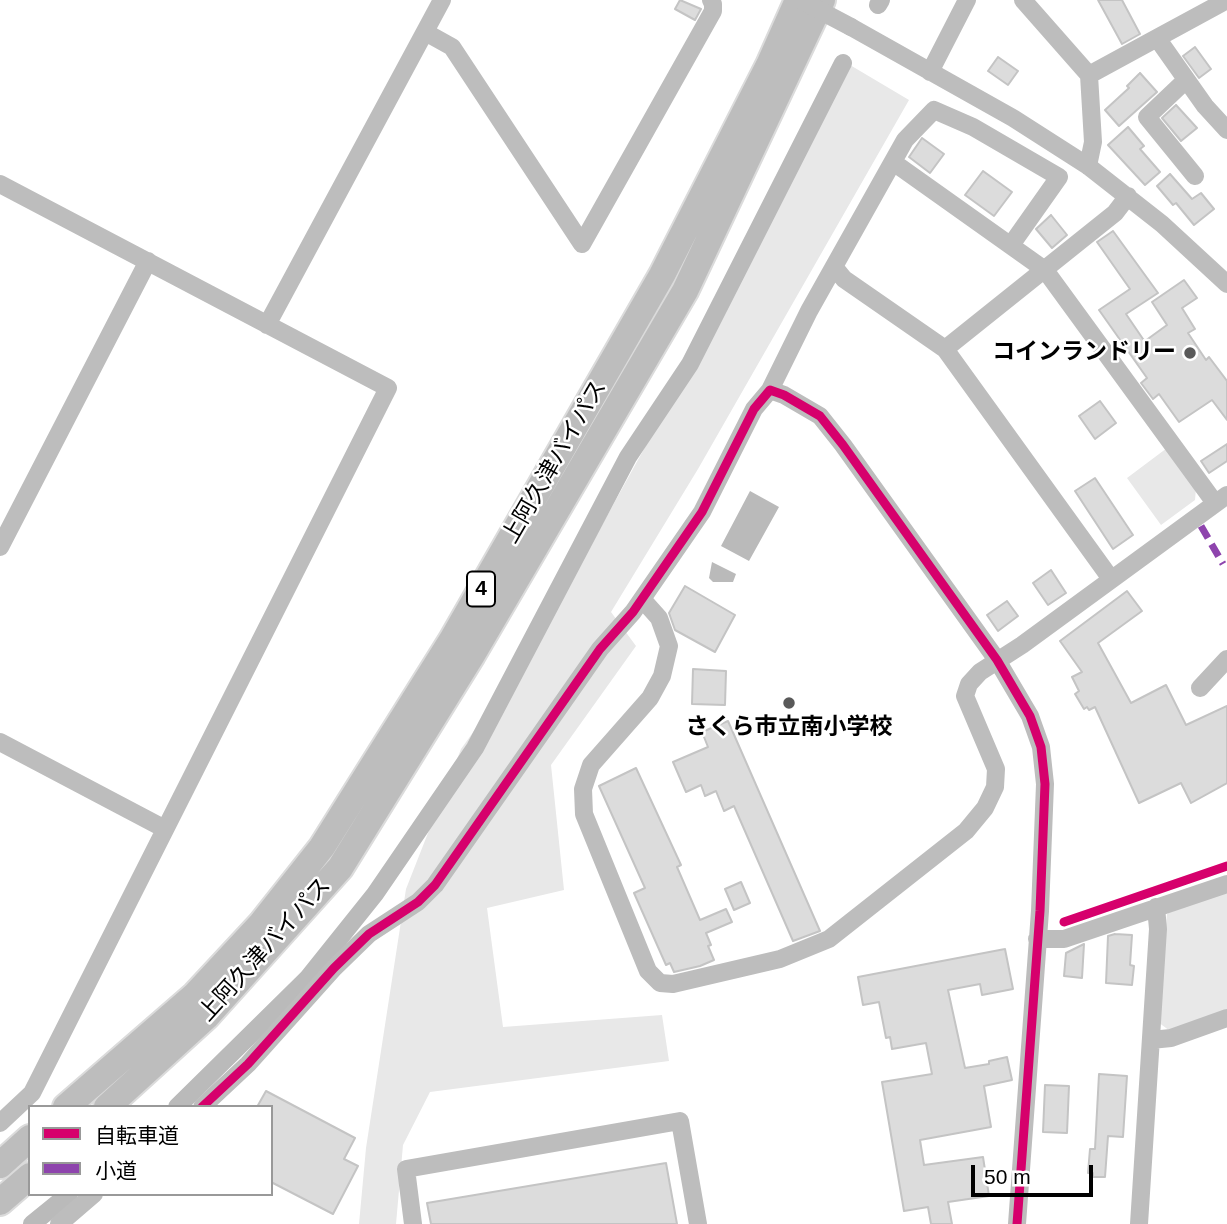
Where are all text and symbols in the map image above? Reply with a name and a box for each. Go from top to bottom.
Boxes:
place label: コインランドリー [992,339,1176,367]
marker: コインランドリー [1182,345,1198,361]
street label: 上阿久津バイパス [497,375,613,549]
road number: 4 [467,572,495,606]
marker: さくら市立南小学校 [781,695,797,711]
place label: さくら市立南小学校 [686,714,892,742]
street label: 上阿久津バイパス [193,872,337,1028]
legend [28,1105,273,1196]
text: 自転車道 [95,1124,179,1147]
scale bar [975,1150,1098,1194]
text: 小道 [95,1159,137,1182]
text: 50 m [984,1165,1031,1188]

